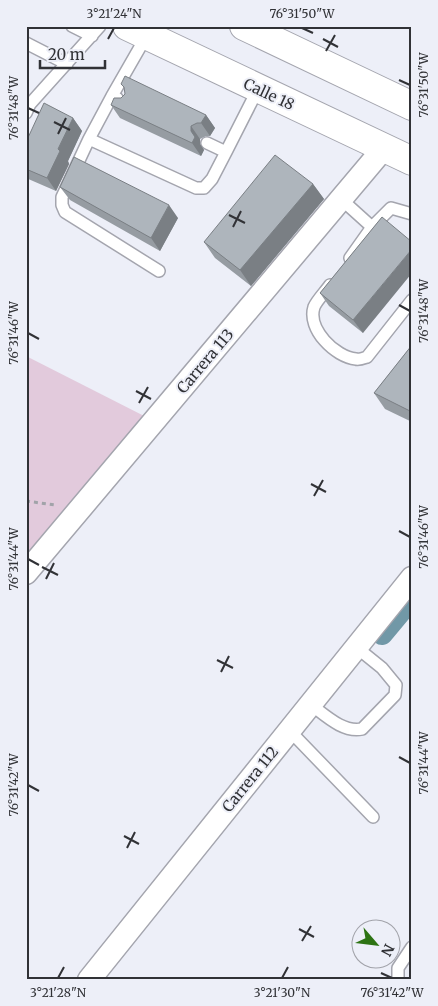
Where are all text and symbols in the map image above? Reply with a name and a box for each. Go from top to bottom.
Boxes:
text: 3°21'24"N [86,6,142,21]
text: 76°31'50"W [270,6,335,21]
scale bar [40,38,105,70]
text: 20 m [48,45,85,64]
text: 76°31'50"W [416,52,431,117]
street label: Calle 18 [241,74,298,114]
text: 76°31'48"W [6,75,21,140]
text: 76°31'48"W [416,278,431,343]
text: 76°31'46"W [6,300,21,365]
street label: Carrera 113 [173,325,237,397]
text: 76°31'46"W [416,504,431,569]
text: 76°31'44"W [6,526,21,591]
text: 76°31'44"W [416,730,431,795]
street label: Carrera 112 [218,742,282,816]
text: 76°31'42"W [6,752,21,817]
north arrow [350,918,400,968]
text: N [377,941,398,959]
text: 3°21'28"N [30,985,87,1000]
text: 3°21'30"N [254,985,311,1000]
text: 76°31'42"W [360,985,425,1000]

